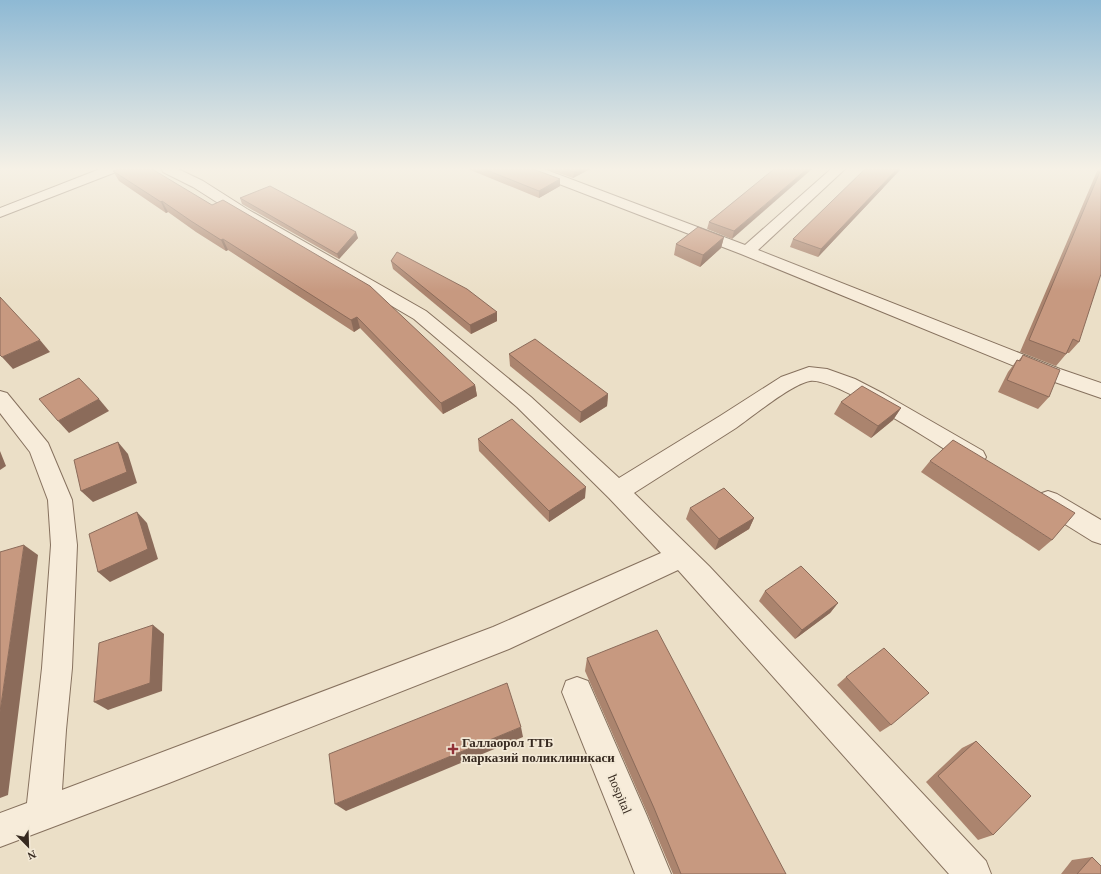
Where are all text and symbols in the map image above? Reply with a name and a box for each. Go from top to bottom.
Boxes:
place label: Галлаорол ТТБ марказий поликлиникаси [462,735,615,765]
marker: Галлаорол ТТБ марказий поликлиникаси [447,743,459,755]
street label: hospital [605,772,635,816]
north arrow [8,826,48,866]
text: N [26,848,38,862]

